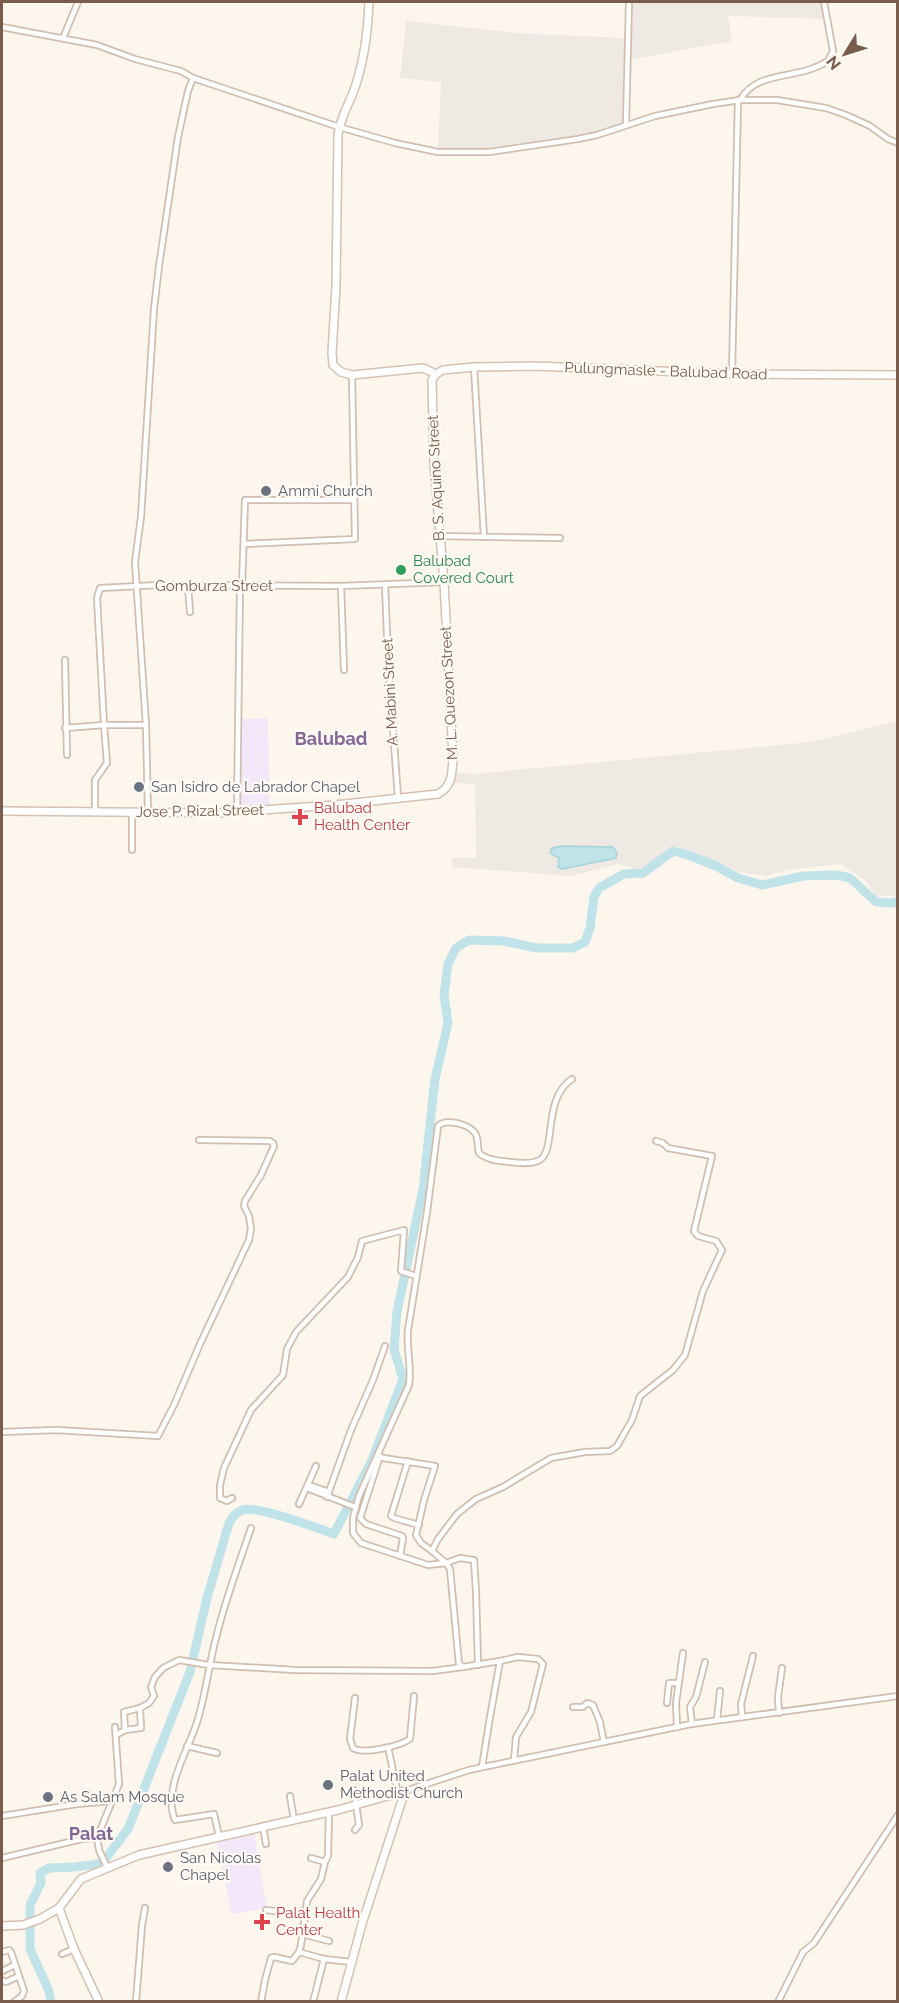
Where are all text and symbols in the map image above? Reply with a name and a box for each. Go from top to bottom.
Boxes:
north arrow [815,24,875,84]
text: N [822,52,845,74]
street label: Pulungmasle - Balubad Road [564,358,768,384]
street label: B. S. Aquino Street [424,414,448,542]
place label: Ammi Church [278,482,373,500]
marker: Ammi Church [259,484,273,498]
place label: Balubad Covered Court [413,552,514,587]
marker: Balubad Covered Court [394,563,408,577]
street label: Gomburza Street [155,577,273,595]
street label: M. L. Quezon Street [436,625,462,761]
street label: A. Mabini Street [378,638,402,746]
district label: Balubad [295,728,367,749]
place label: San Isidro de Labrador Chapel [151,778,361,796]
marker: San Isidro de Labrador Chapel [132,780,146,794]
place label: Balubad Health Center [314,799,411,834]
street label: Jose P. Rizal Street [136,801,264,821]
marker: Balubad Health Center [291,808,309,826]
place label: Palat United Methodist Church [340,1767,463,1802]
marker: Palat United Methodist Church [321,1778,335,1792]
place label: As Salam Mosque [60,1788,185,1806]
marker: As Salam Mosque [41,1790,55,1804]
district label: Palat [69,1823,113,1844]
place label: San Nicolas Chapel [180,1849,261,1884]
marker: San Nicolas Chapel [161,1860,175,1874]
place label: Palat Health Center [276,1904,360,1939]
marker: Palat Health Center [253,1913,271,1931]

